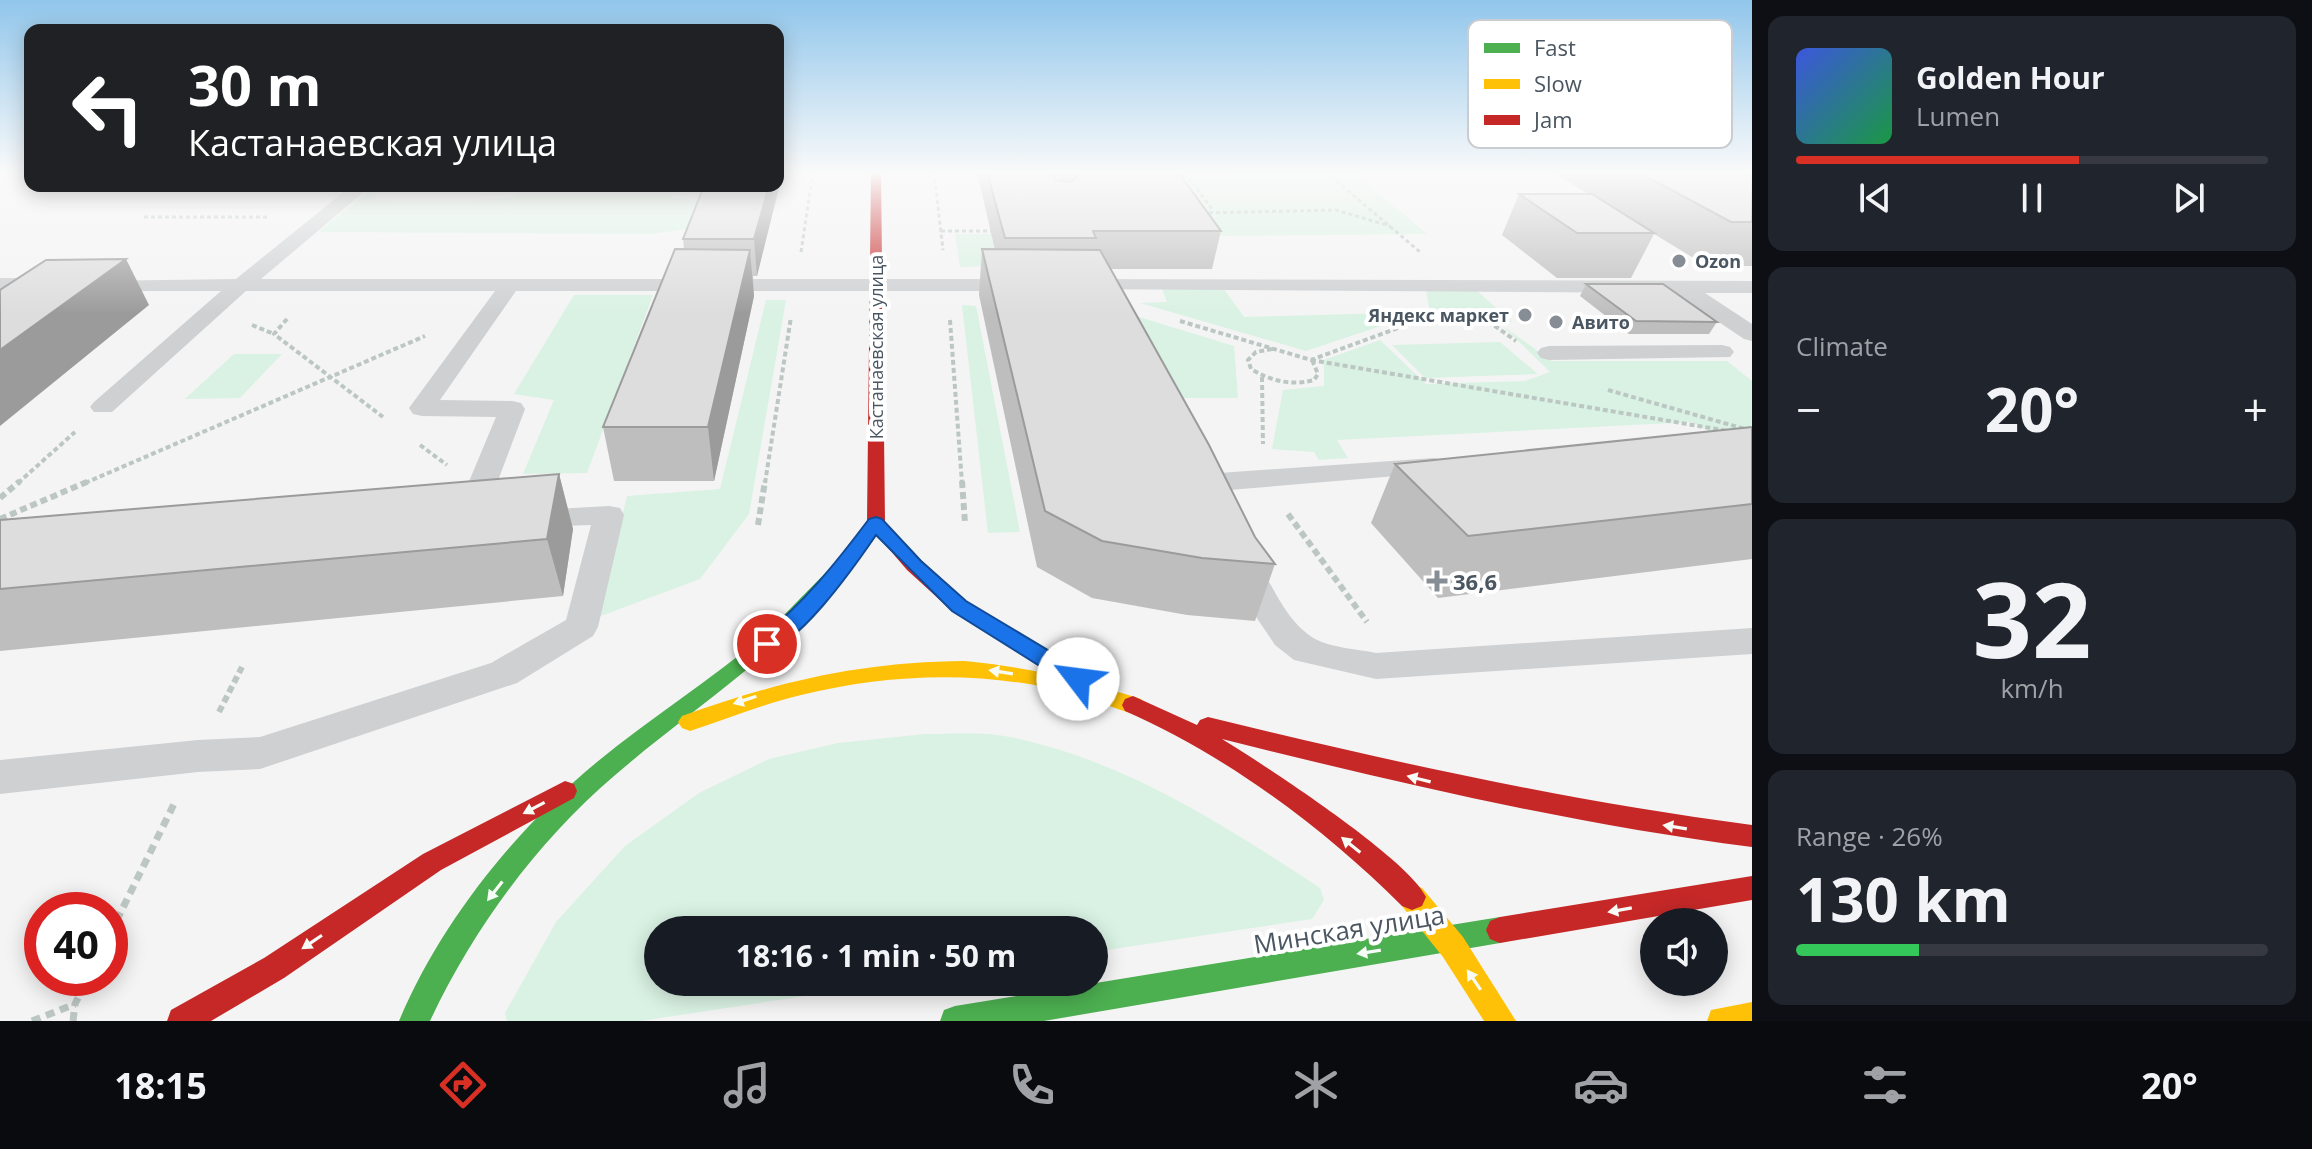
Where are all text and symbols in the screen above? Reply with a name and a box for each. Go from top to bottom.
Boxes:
legend [1468,20,1732,148]
text: Fast [1534,32,1576,62]
text: 30 m [188,46,322,122]
icon: left [56,56,160,160]
text: Golden Hour [1916,57,2105,98]
text: Slow [1534,68,1582,98]
text: Lumen [1916,98,2000,134]
text: Jam [1532,104,1573,134]
text: Кастанаевская улица [188,118,557,167]
icon: previous [1853,176,1897,220]
icon: pause [2010,176,2054,220]
icon: next [2167,176,2211,220]
place label: Ozon [1695,249,1741,273]
marker: Ozon [1670,252,1688,270]
street label: Кастанаевская улица [864,255,888,439]
place label: Яндекс маркет [1367,303,1509,327]
marker: Яндекс маркет [1516,306,1534,324]
place label: Авито [1572,310,1630,334]
marker: Авито [1547,313,1565,331]
text: Climate [1796,328,1888,364]
text: 20° [1985,368,2079,450]
text: − [1796,379,1821,439]
text: + [2243,379,2268,439]
text: 32 [1973,547,2091,688]
place label: 36,6 [1453,566,1497,596]
marker: 36,6 [1428,572,1446,590]
pin [733,610,801,678]
icon: arrive [745,622,789,666]
position arrow [1036,637,1120,721]
one-way arrow [988,665,1013,677]
text: km/h [2000,670,2064,706]
one-way arrow [733,694,757,707]
one-way arrow [1407,773,1432,785]
one-way arrow [523,800,545,814]
text: Range · 26% [1796,818,1943,854]
one-way arrow [1662,820,1687,833]
one-way arrow [1341,837,1361,853]
text: 130 km [1796,858,2011,940]
one-way arrow [488,881,504,902]
speed limit sign: 40 [24,892,128,996]
street label: Минская улица [1251,896,1447,962]
one-way arrow [1607,904,1632,916]
map controls [1640,908,1728,996]
button: sound [1640,908,1728,996]
one-way arrow [301,935,323,949]
text: 18:16 · 1 min · 50 m [736,935,1016,976]
one-way arrow [1356,946,1381,958]
one-way arrow [1467,969,1482,990]
icon: directions [435,1057,491,1113]
icon: music [719,1057,775,1113]
icon: phone [1004,1057,1060,1113]
icon: climate [1288,1057,1344,1113]
icon: car [1573,1057,1629,1113]
icon: filters [1857,1057,1913,1113]
text: 18:15 [114,1061,207,1110]
text: 20° [2141,1061,2198,1110]

